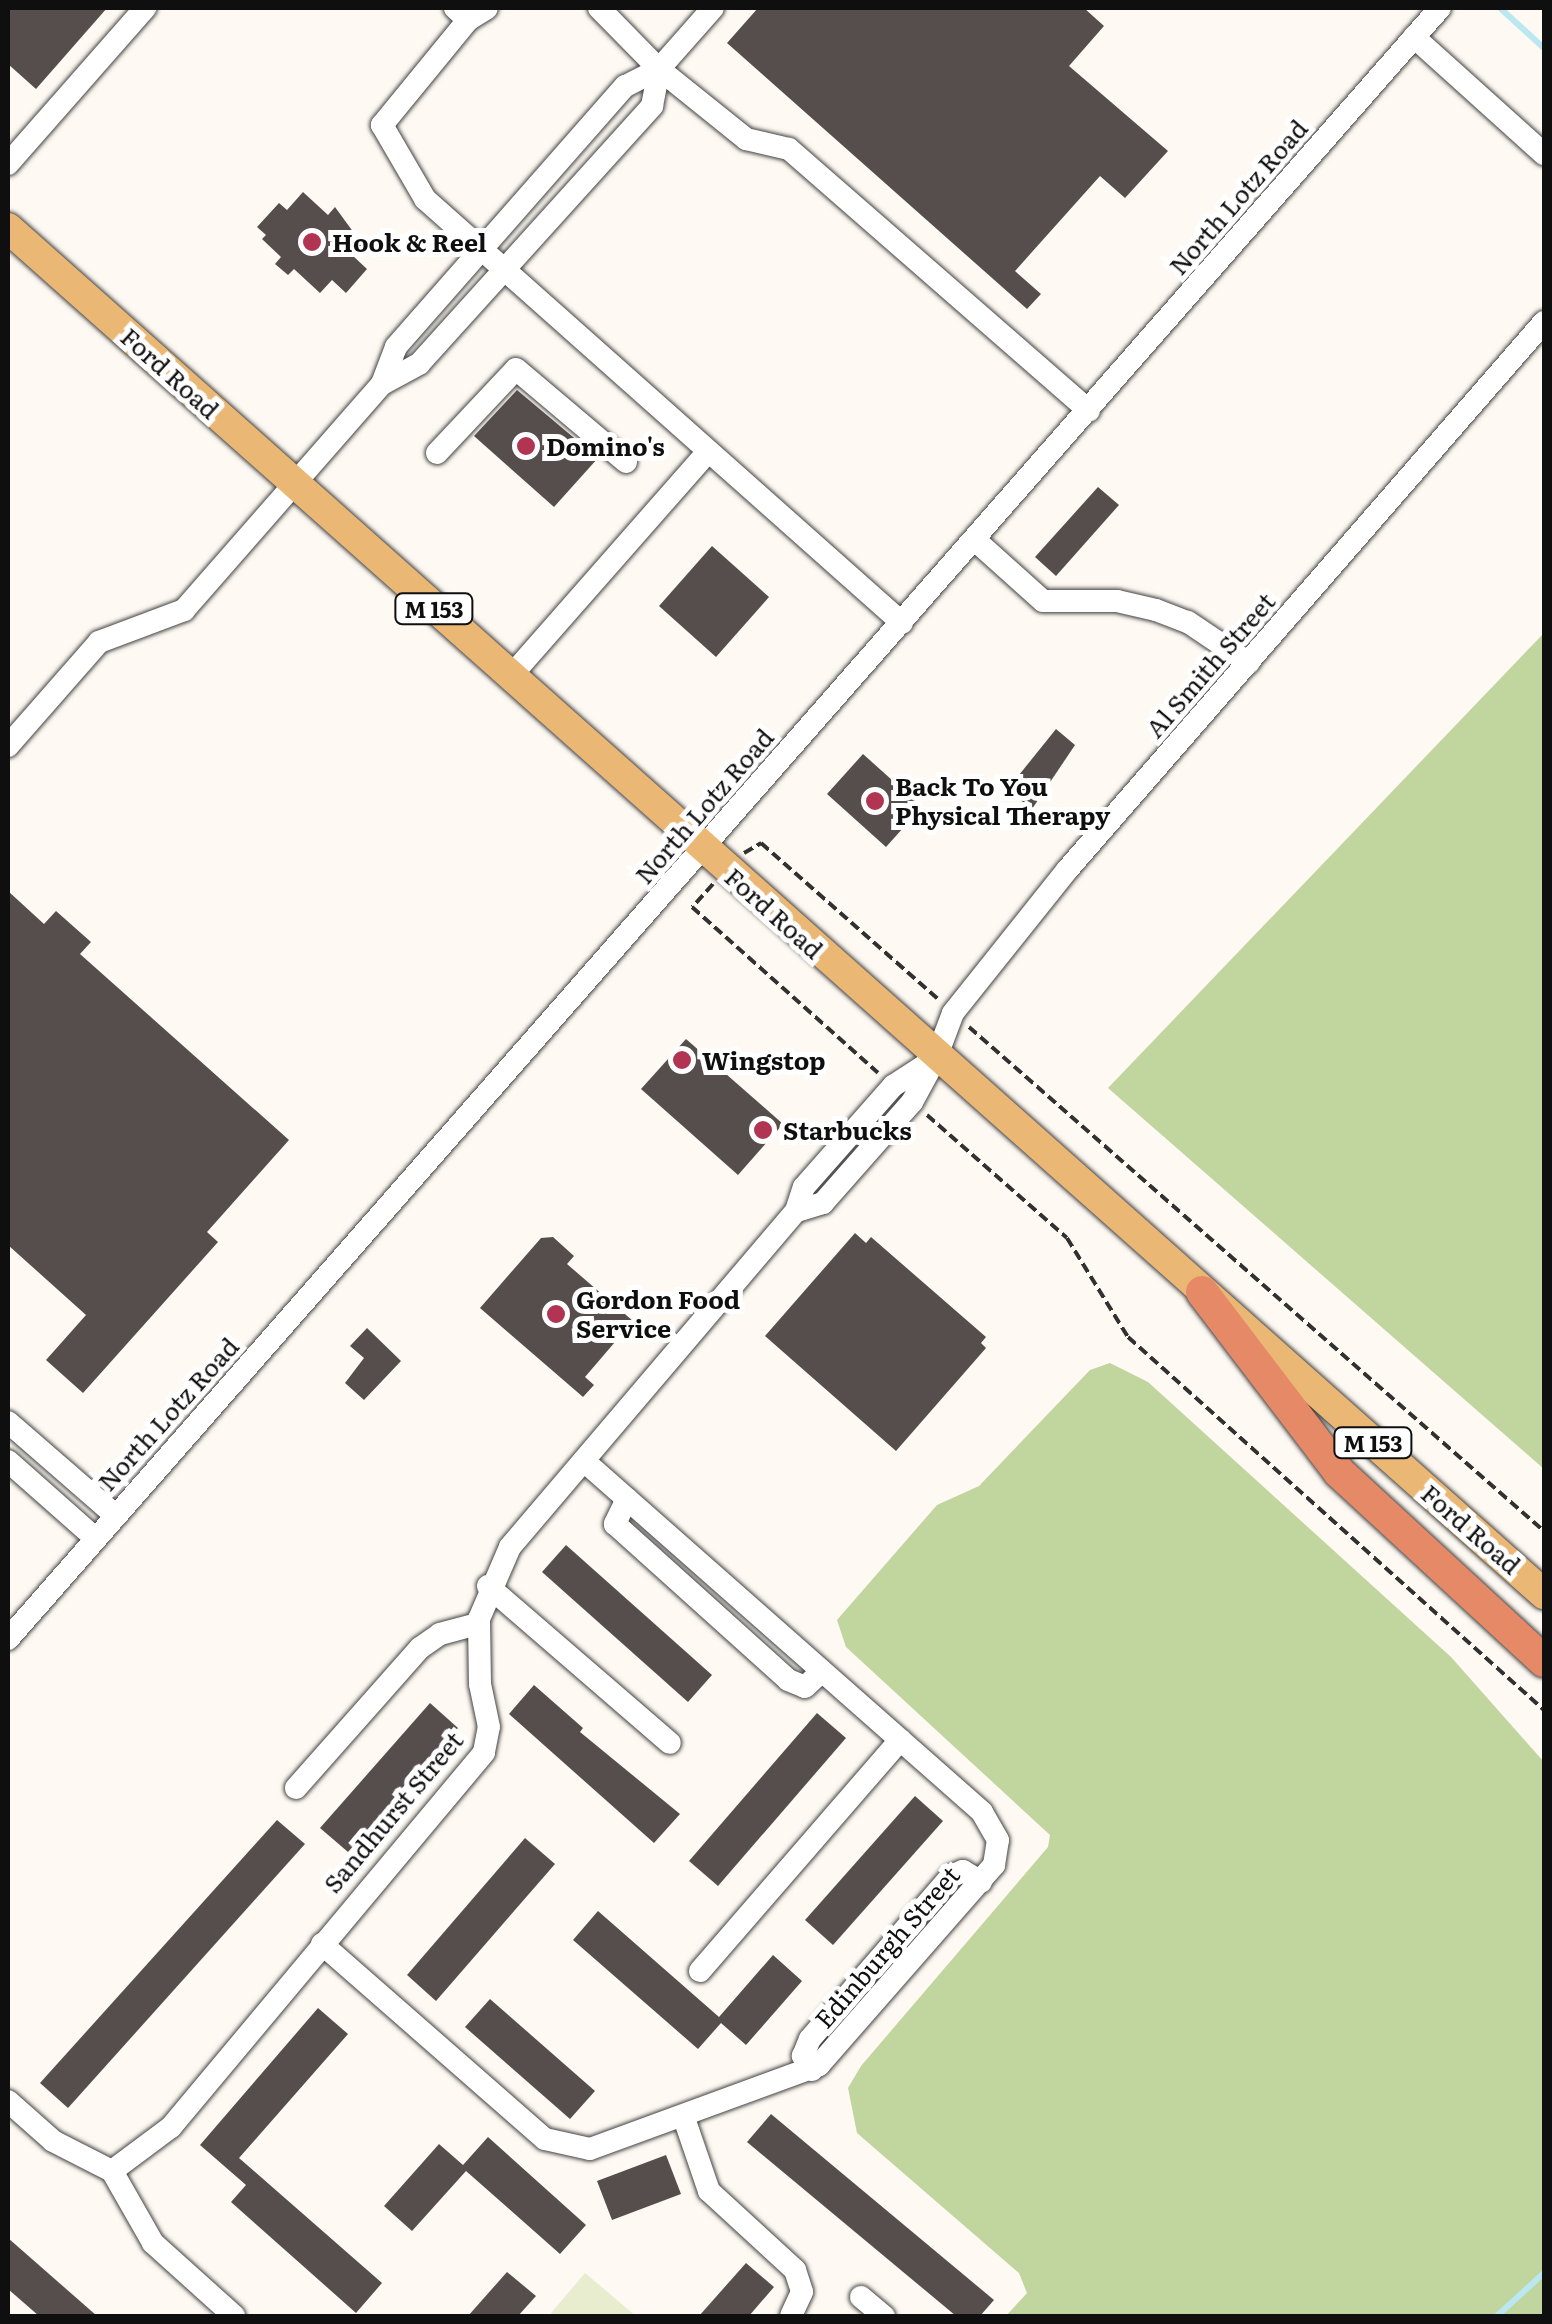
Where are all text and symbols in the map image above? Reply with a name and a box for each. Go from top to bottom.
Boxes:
street label: North Lotz Road [1163,113,1313,281]
place label: Hook & Reel [332,227,487,257]
marker: Hook & Reel [301,231,323,253]
street label: Ford Road [115,321,225,425]
place label: Domino's [546,431,665,461]
marker: Domino's [515,435,537,457]
street label: Al Smith Street [1139,587,1281,743]
road number: M 153 [394,592,474,626]
street label: North Lotz Road [629,722,779,890]
place label: Back To You Physical Therapy [895,772,1110,831]
marker: Back To You Physical Therapy [864,790,886,812]
street label: Ford Road [719,861,829,965]
place label: Wingstop [702,1045,826,1075]
marker: Wingstop [671,1049,693,1071]
place label: Starbucks [783,1115,912,1145]
marker: Starbucks [752,1119,774,1141]
place label: Gordon Food Service [576,1285,740,1344]
marker: Gordon Food Service [545,1303,567,1325]
street label: North Lotz Road [91,1331,245,1497]
road number: M 153 [1333,1426,1413,1460]
street label: Ford Road [1415,1478,1527,1580]
street label: Sandhurst Street [317,1725,469,1899]
street label: Edinburgh Street [808,1860,966,2034]

